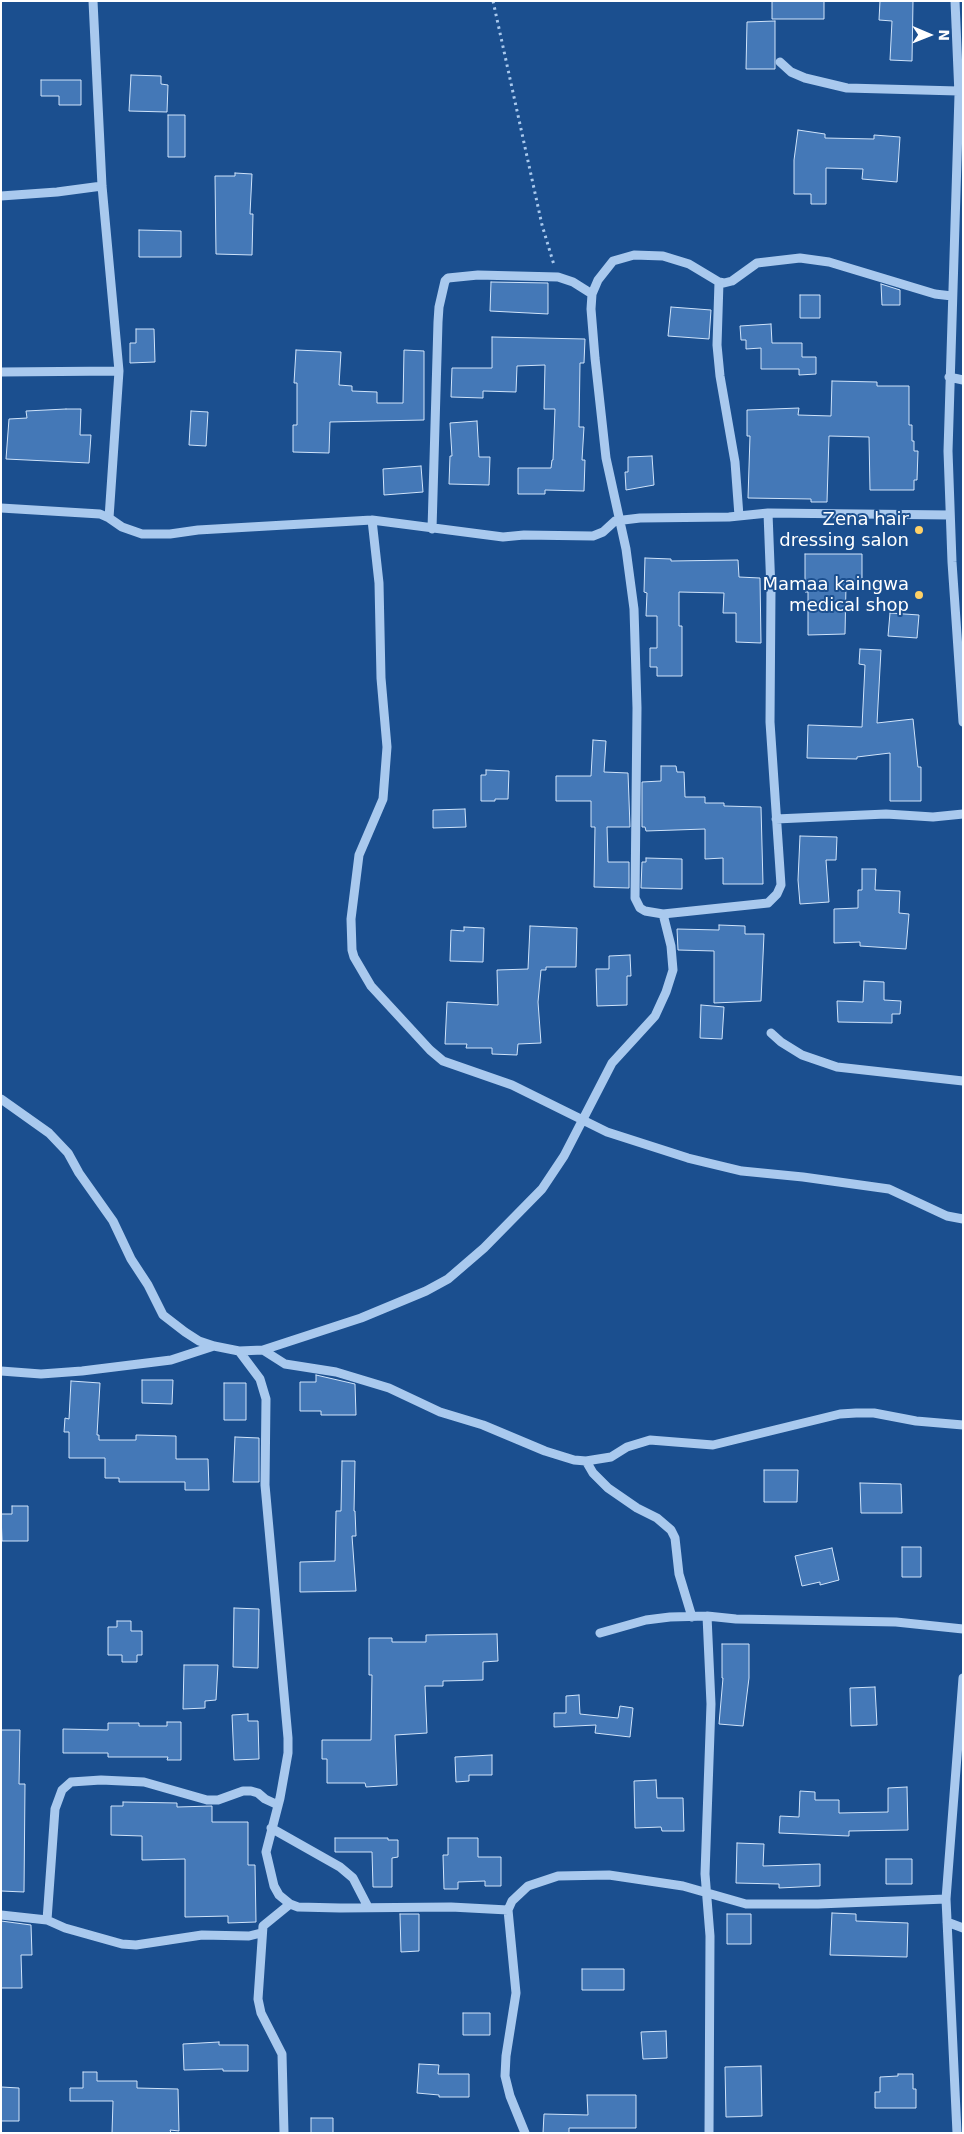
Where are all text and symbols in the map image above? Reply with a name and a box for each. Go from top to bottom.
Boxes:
north arrow [904,10,954,60]
text: N [936,29,952,41]
place label: Zena hair dressing salon [779,509,909,552]
marker: Zena hair dressing salon [913,524,925,536]
place label: Mamaa kaingwa medical shop [762,574,909,616]
marker: Mamaa kaingwa medical shop [913,589,925,601]

